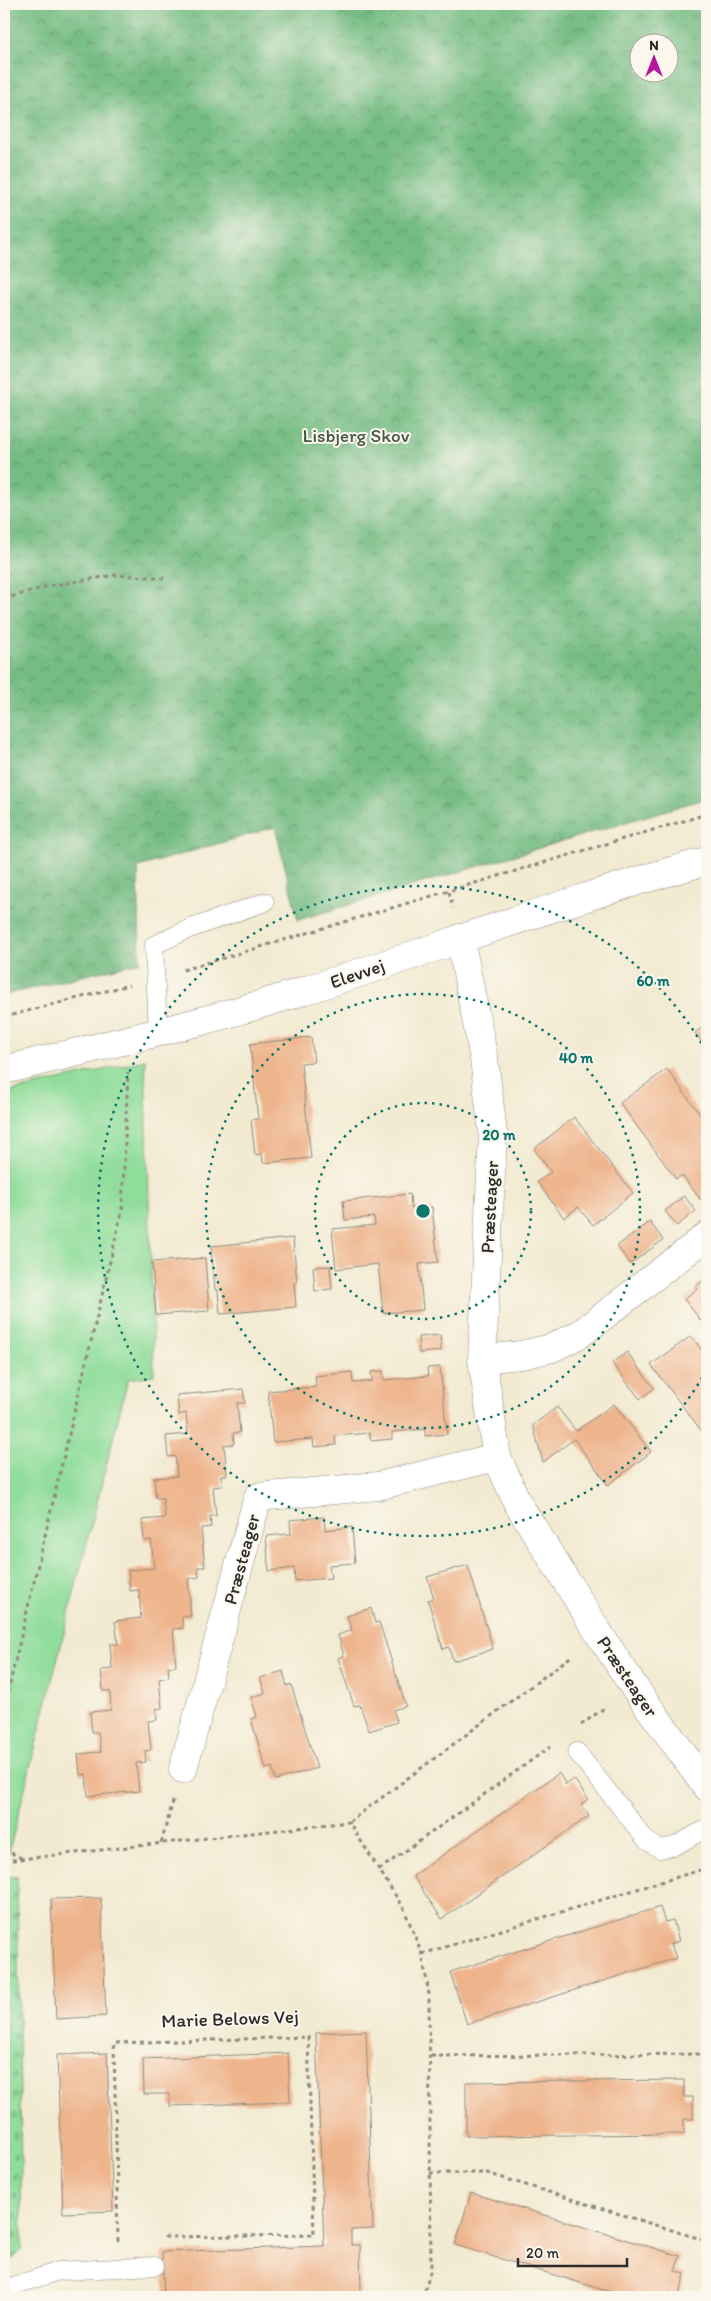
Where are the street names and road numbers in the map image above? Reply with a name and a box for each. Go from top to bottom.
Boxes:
street label: Elevvej [327,953,387,994]
street label: Præsteager [476,1159,503,1254]
street label: Præsteager [218,1511,265,1607]
street label: Præsteager [592,1631,664,1722]
street label: Marie Belows Vej [161,2005,299,2032]

